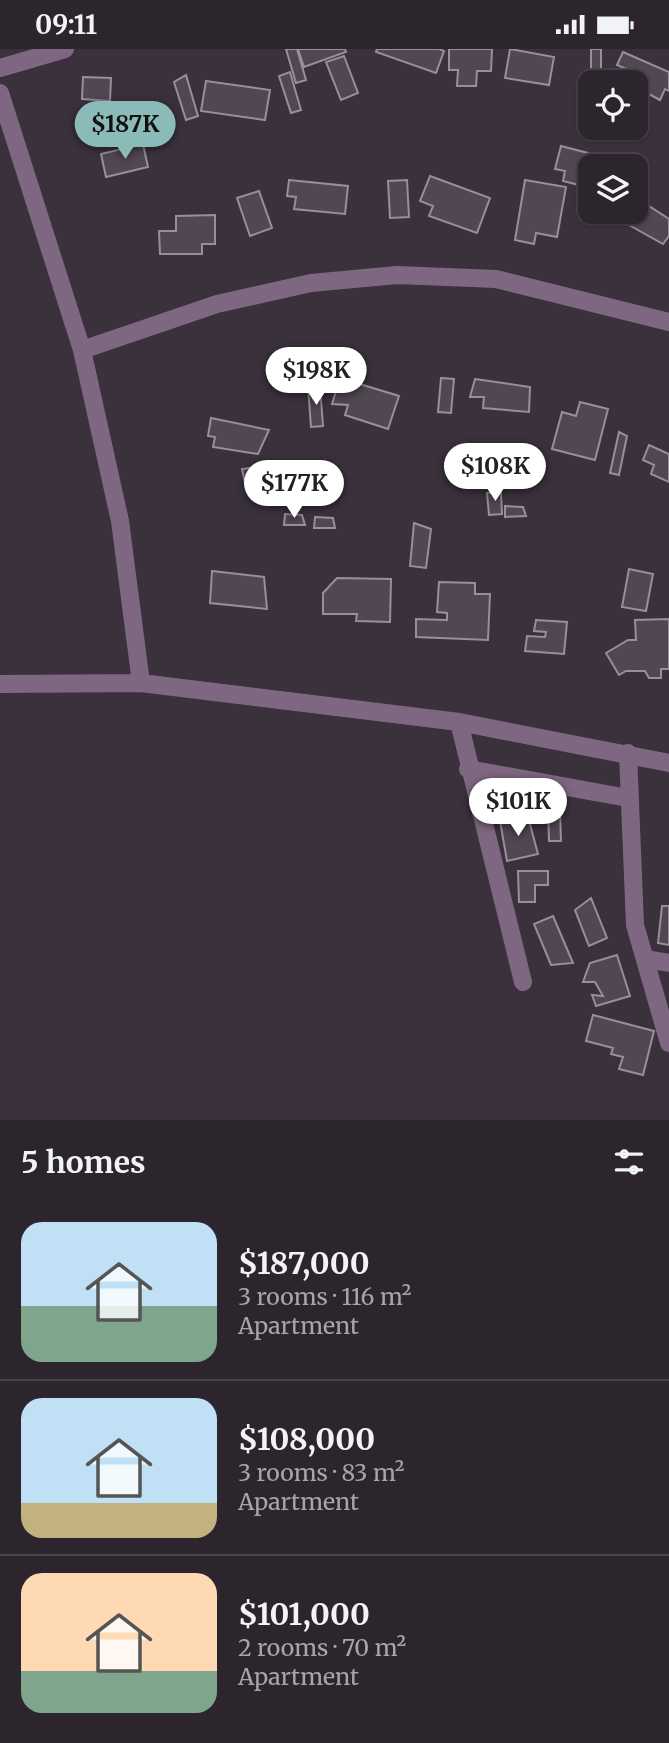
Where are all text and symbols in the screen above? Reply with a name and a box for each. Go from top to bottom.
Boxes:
text: 09:11 [35,8,97,41]
map controls [578,70,648,224]
button: locate [578,70,648,140]
pin: $187K [76,101,174,161]
text: $187K [91,109,159,138]
button: layers [578,154,648,224]
pin: $198K [267,347,365,407]
text: $198K [282,355,350,384]
pin: $108K [446,443,544,503]
text: $108K [460,451,530,480]
pin: $177K [245,461,343,520]
text: $177K [260,468,328,497]
pin: $101K [469,779,567,838]
text: $101K [485,786,551,815]
text: 5 homes [21,1143,146,1181]
icon: filters [610,1143,648,1181]
text: $187,000 [238,1244,370,1282]
icon: home [77,1250,161,1334]
text: 3 rooms · 116 m² [238,1282,412,1311]
text: Apartment [238,1311,359,1340]
text: $108,000 [238,1420,375,1458]
icon: home [77,1426,161,1510]
text: 3 rooms · 83 m² [238,1458,404,1487]
text: Apartment [238,1487,359,1516]
text: $101,000 [238,1595,370,1633]
icon: home [77,1601,161,1685]
text: 2 rooms · 70 m² [238,1633,406,1662]
text: Apartment [238,1662,359,1691]

